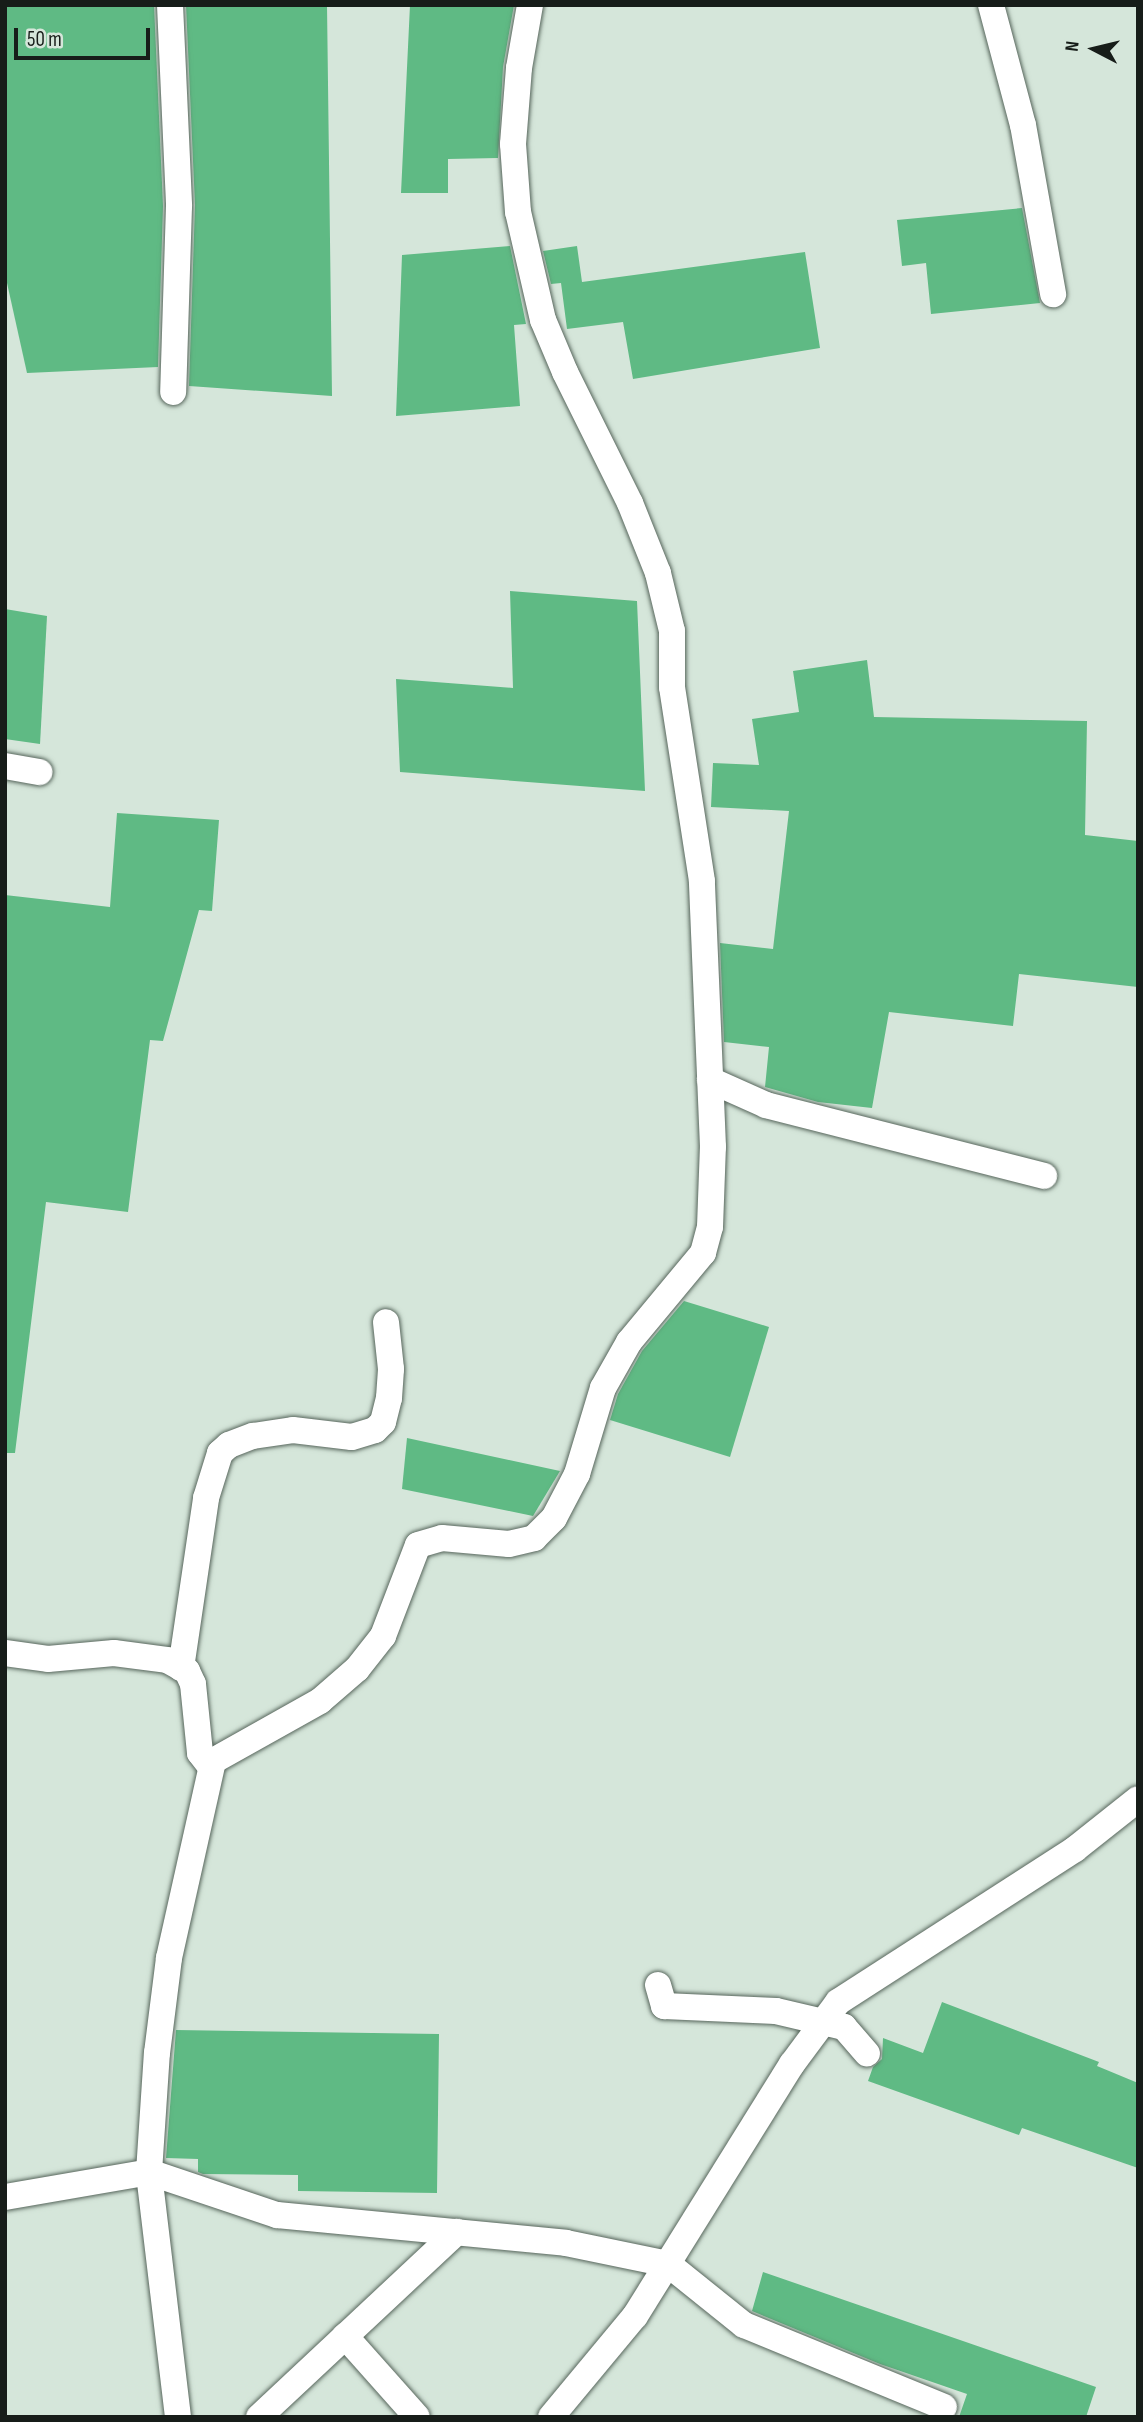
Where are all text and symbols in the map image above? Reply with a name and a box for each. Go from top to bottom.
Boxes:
scale bar [18,14,154,58]
north arrow [1059,14,1129,84]
text: 50 m [27,27,62,52]
text: N [1061,40,1085,53]

